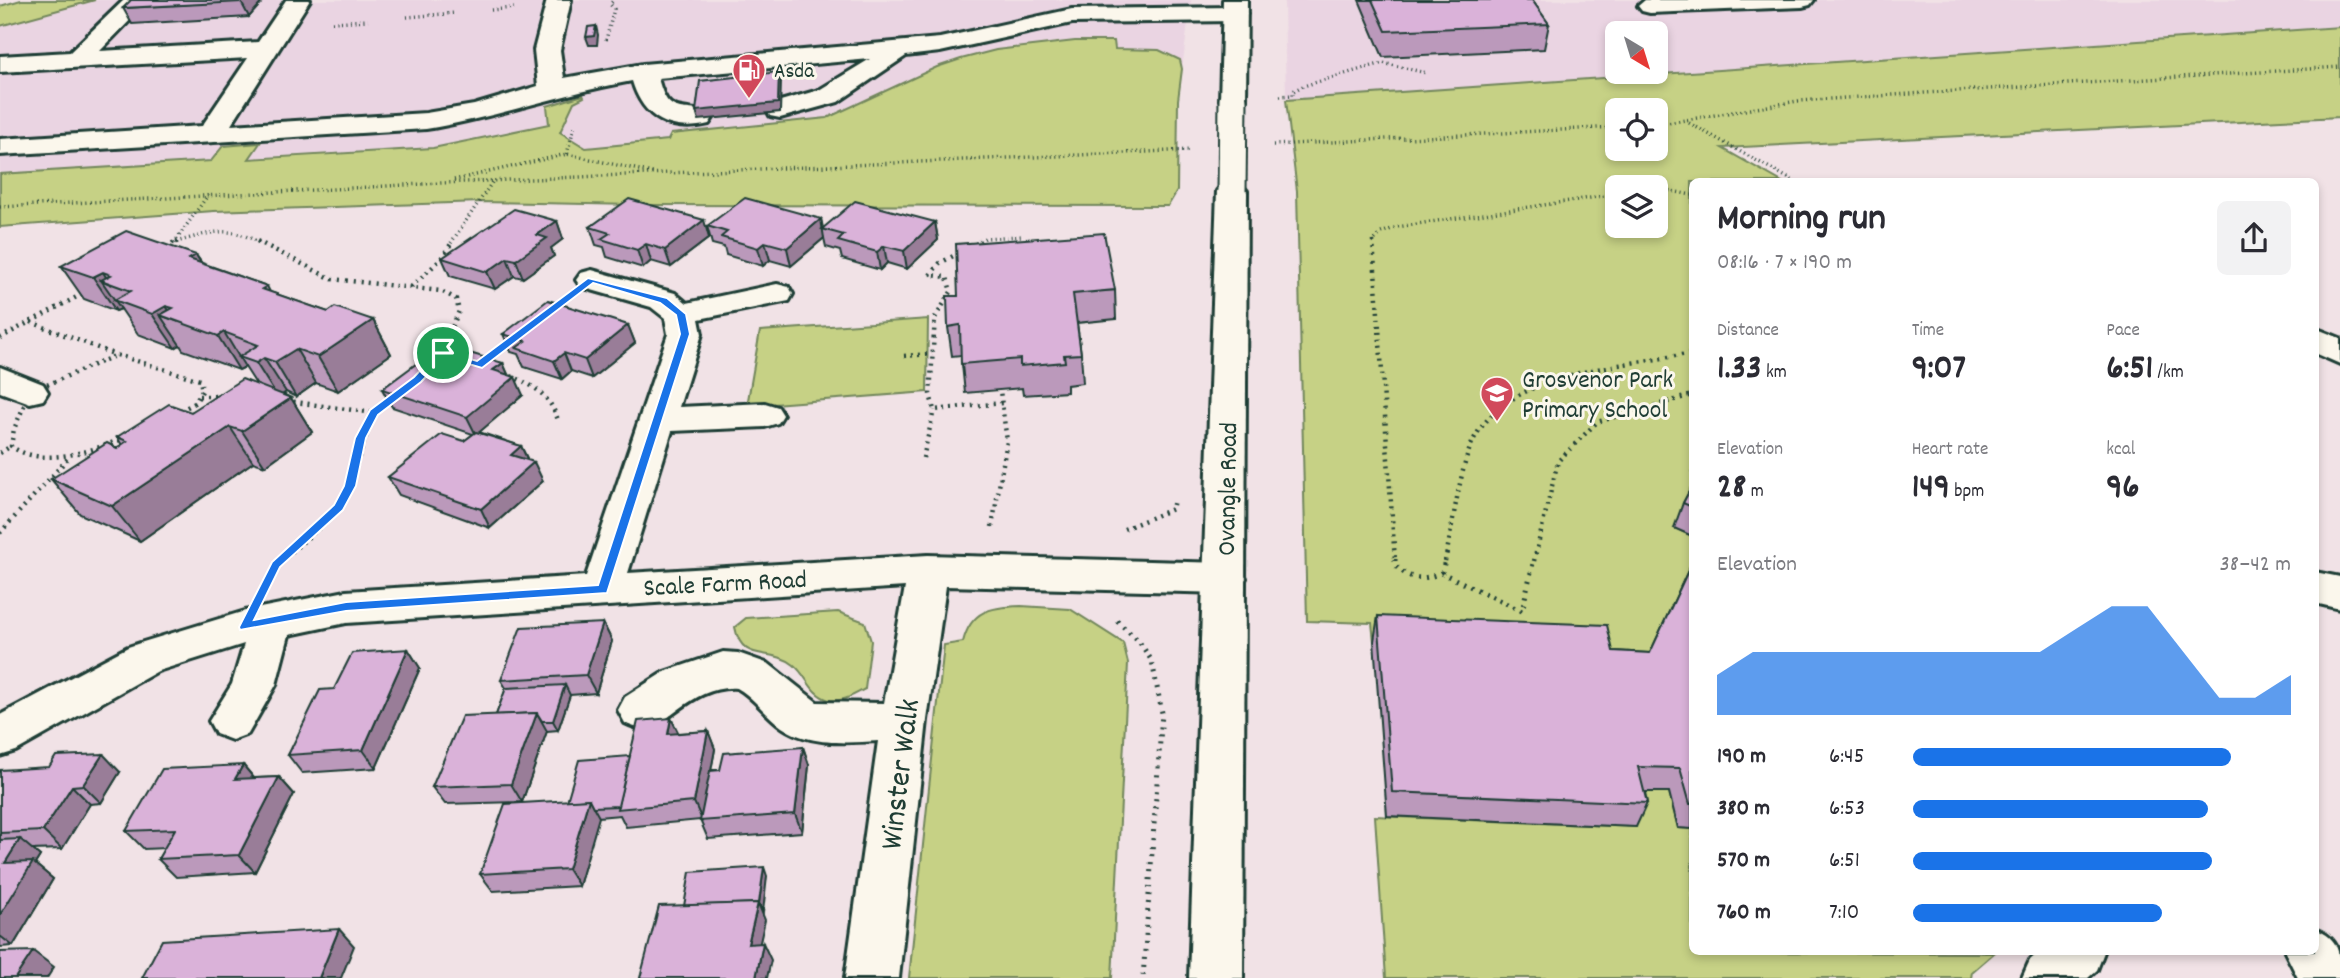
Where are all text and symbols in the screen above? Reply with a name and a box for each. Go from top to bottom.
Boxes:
north arrow [1605,21,1668,84]
map controls [1605,21,1668,238]
fuel station icon: Asda [730,51,768,100]
place label: Asda [774,58,815,88]
button: locate [1605,98,1668,161]
button: layers [1605,175,1668,238]
text: Morning run [1717,193,1886,248]
button: share [2217,201,2291,275]
text: 08:16 · 7 × 190 m [1717,247,1852,280]
text: Distance [1717,318,1779,345]
text: Time [1912,318,1944,345]
text: Pace [2106,318,2140,345]
pin [413,323,473,383]
icon: arrive [424,334,462,372]
text: 1.33 [1717,345,1762,395]
text: 9:07 [1912,345,1966,395]
text: 6:51 [2106,345,2153,395]
text: km [1762,360,1787,387]
text: /km [2153,360,2184,387]
place label: Grosvenor Park Primary School [1522,363,1673,430]
school or university icon: Grosvenor Park Primary School [1478,374,1516,423]
street label: Ovangle Road [1210,422,1249,556]
text: Elevation [1717,437,1783,464]
text: Heart rate [1912,437,1988,464]
text: kcal [2106,437,2135,464]
text: 28 [1717,464,1746,514]
text: 149 [1912,464,1950,514]
text: 96 [2106,464,2140,514]
text: m [1746,479,1764,506]
text: bpm [1950,479,1984,506]
text: Elevation [1717,549,1797,582]
text: 38–42 m [2219,549,2291,582]
street label: Scale Farm Road [643,563,808,608]
street label: Winster Walk [871,697,935,853]
text: 190 m [1717,741,1766,774]
text: 6:45 [1829,741,1864,774]
text: 380 m [1717,793,1770,826]
text: 6:53 [1829,793,1865,826]
text: 570 m [1717,845,1770,878]
text: 6:51 [1829,845,1860,878]
text: 760 m [1717,897,1771,930]
text: 7:10 [1829,897,1859,930]

